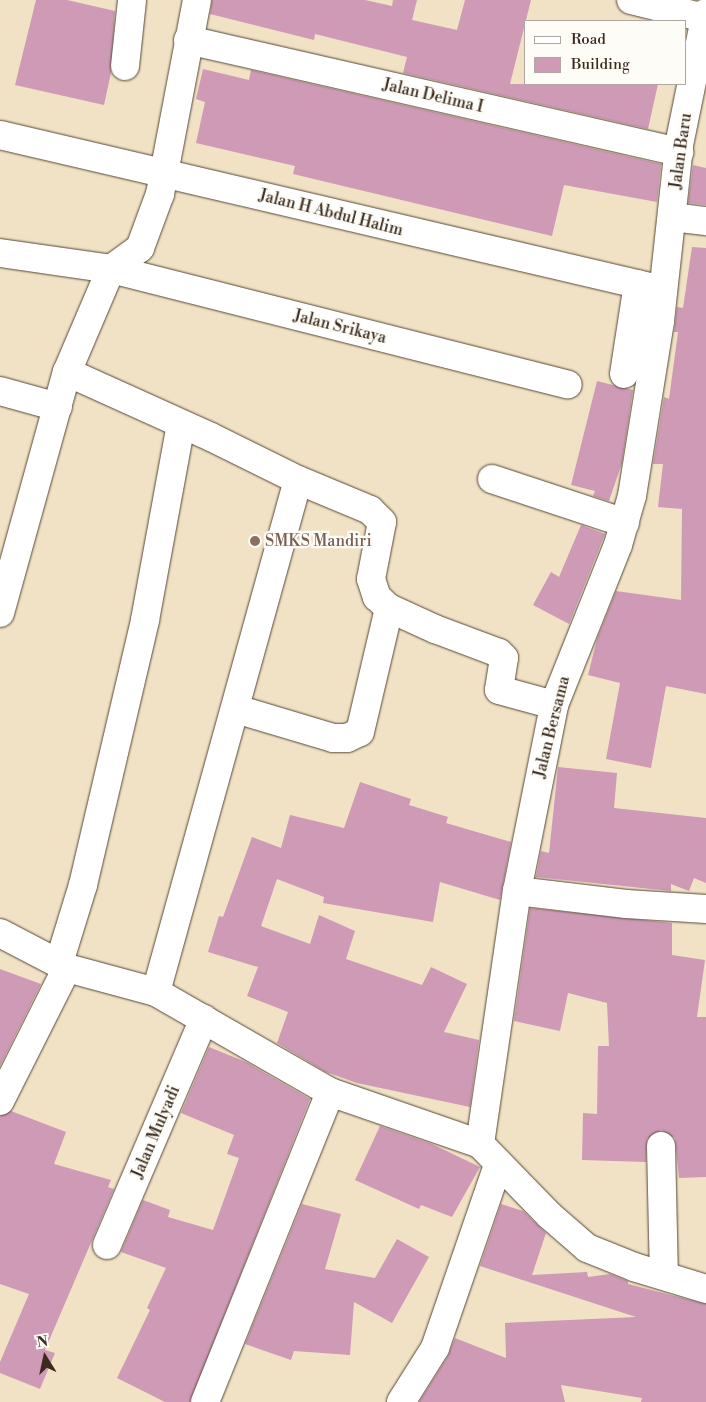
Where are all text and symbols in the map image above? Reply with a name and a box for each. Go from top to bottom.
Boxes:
legend [524,20,686,85]
text: Road [571,30,606,49]
text: Building [571,55,630,74]
street label: Jalan Delima I [381,75,485,117]
street label: Jalan Baru [666,112,696,190]
street label: Jalan H Abdul Halim [257,186,405,240]
street label: Jalan Srikaya [292,306,388,348]
place label: SMKS Mandiri [265,531,372,551]
marker: SMKS Mandiri [249,535,261,547]
street label: Jalan Bersama [530,674,574,780]
street label: Jalan Mulyadi [128,1083,184,1181]
north arrow [20,1332,70,1382]
text: N [35,1332,49,1352]

